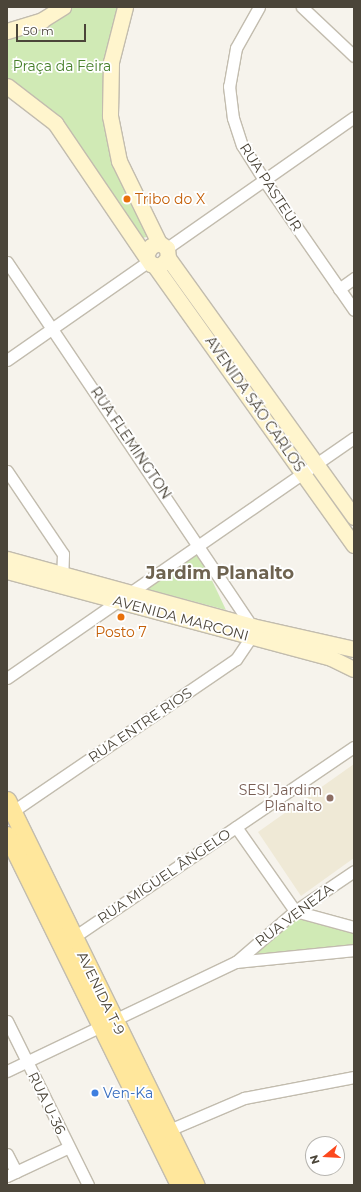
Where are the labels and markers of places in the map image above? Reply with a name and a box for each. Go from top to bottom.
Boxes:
place label: Tribo do X [135,191,205,207]
marker: Tribo do X [122,194,132,204]
marker: Posto 7 [116,612,126,622]
place label: Posto 7 [95,624,147,640]
place label: SESI Jardim Planalto [239,782,322,814]
marker: SESI Jardim Planalto [325,793,335,803]
place label: Ven-Ka [103,1085,153,1101]
marker: Ven-Ka [90,1088,100,1098]

